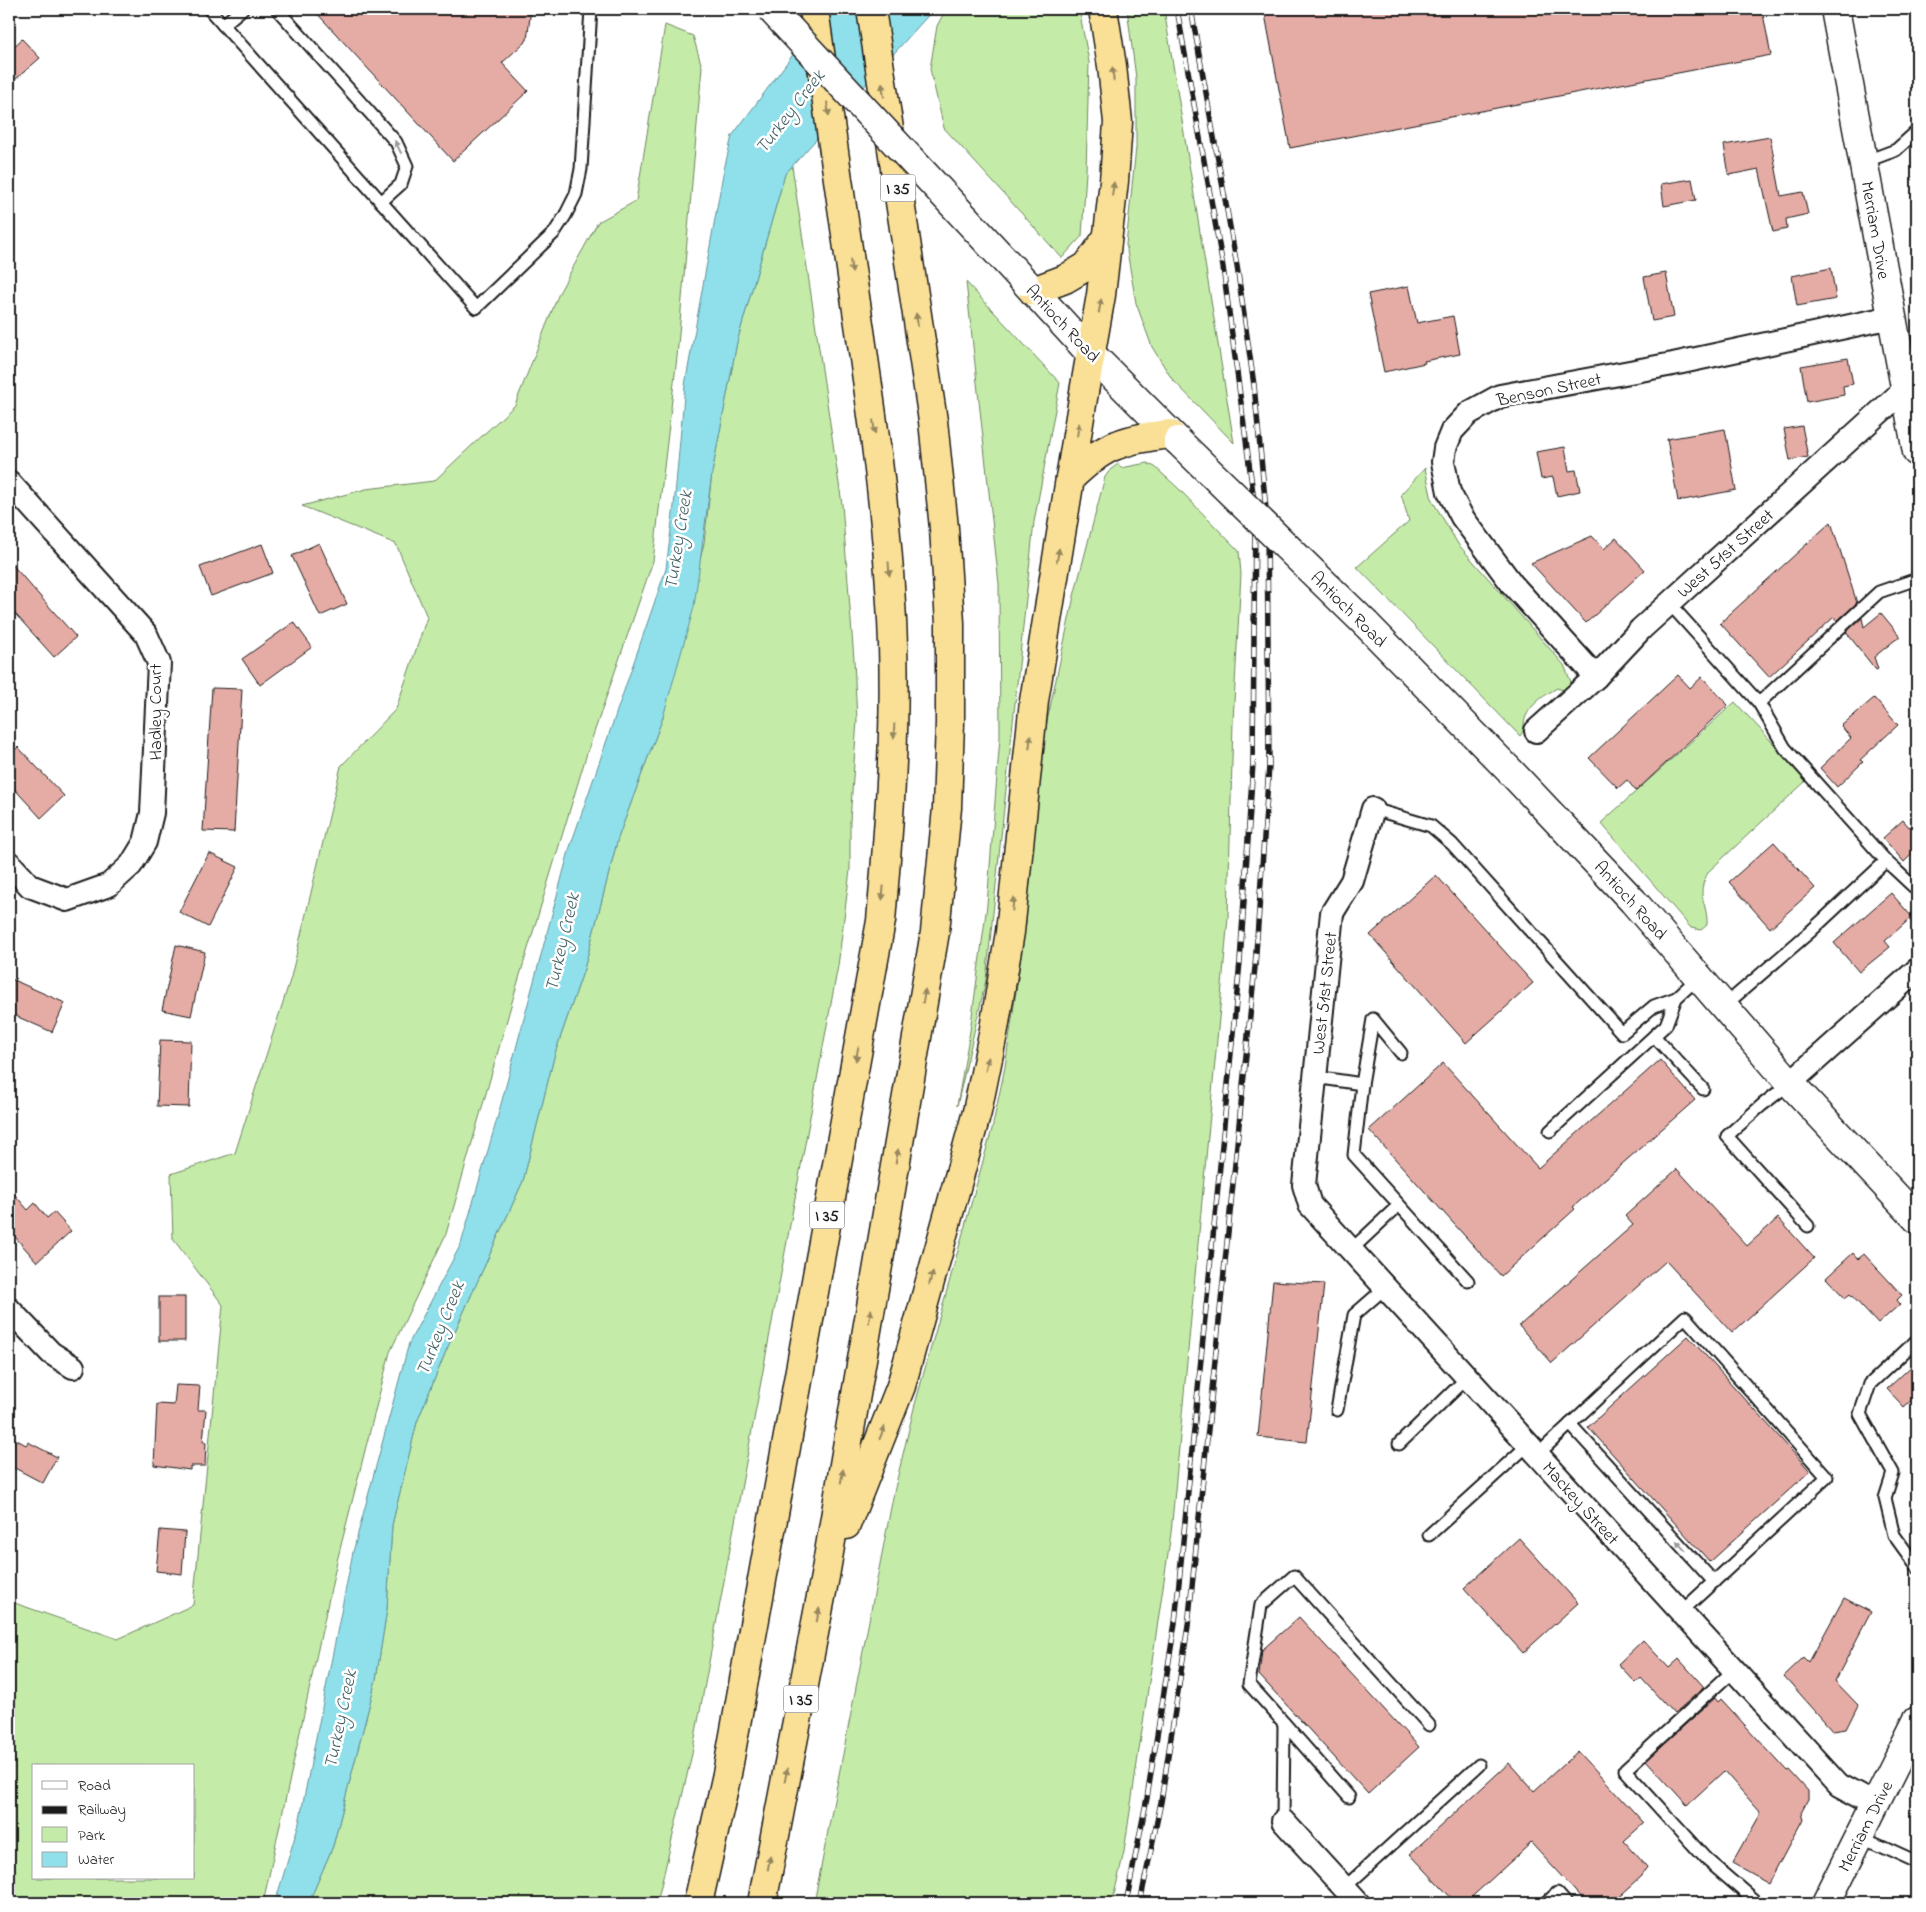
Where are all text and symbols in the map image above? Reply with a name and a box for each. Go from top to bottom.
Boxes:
water label: Turkey Creek [749,64,833,160]
one-way arrow [1109,65,1117,81]
one-way arrow [879,81,887,97]
one-way arrow [824,101,832,117]
one-way arrow [394,140,402,155]
road number: I 35 [880,174,916,202]
street label: Merriam Drive [1853,179,1896,282]
one-way arrow [1109,181,1117,197]
one-way arrow [847,259,855,275]
street label: Antioch Road [1018,279,1105,369]
one-way arrow [1096,297,1104,313]
one-way arrow [913,311,921,327]
street label: Benson Street [1494,367,1604,415]
one-way arrow [870,420,878,436]
one-way arrow [1074,422,1082,438]
water label: Turkey Creek [658,488,701,592]
street label: West 51st Street [1672,504,1781,605]
one-way arrow [1054,547,1062,563]
one-way arrow [885,561,893,577]
street label: Antioch Road [1303,566,1392,655]
street label: Hadley Court [144,663,170,761]
one-way arrow [889,723,897,739]
one-way arrow [1026,734,1034,750]
street label: Antioch Road [1587,856,1672,947]
one-way arrow [879,886,887,902]
water label: Turkey Creek [539,890,588,994]
one-way arrow [1009,896,1017,912]
street label: West 51st Street [1307,931,1345,1056]
one-way arrow [921,987,929,1003]
one-way arrow [852,1046,860,1062]
one-way arrow [983,1057,991,1072]
one-way arrow [893,1148,901,1164]
road number: I 35 [810,1202,844,1228]
one-way arrow [927,1271,935,1286]
water label: Turkey Creek [410,1277,473,1380]
one-way arrow [866,1308,874,1324]
one-way arrow [879,1426,887,1440]
street label: Mackey Street [1535,1457,1624,1552]
one-way arrow [839,1468,847,1484]
one-way arrow [1675,1541,1687,1553]
one-way arrow [814,1607,822,1623]
water label: Turkey Creek [318,1667,365,1771]
road number: I 35 [784,1686,818,1712]
legend [32,1764,195,1880]
one-way arrow [782,1767,790,1782]
text: Road [78,1775,111,1797]
street label: Merriam Drive [1833,1776,1901,1877]
text: Railway [78,1799,126,1822]
text: Park [78,1825,106,1847]
text: Water [78,1849,114,1871]
one-way arrow [766,1855,774,1871]

